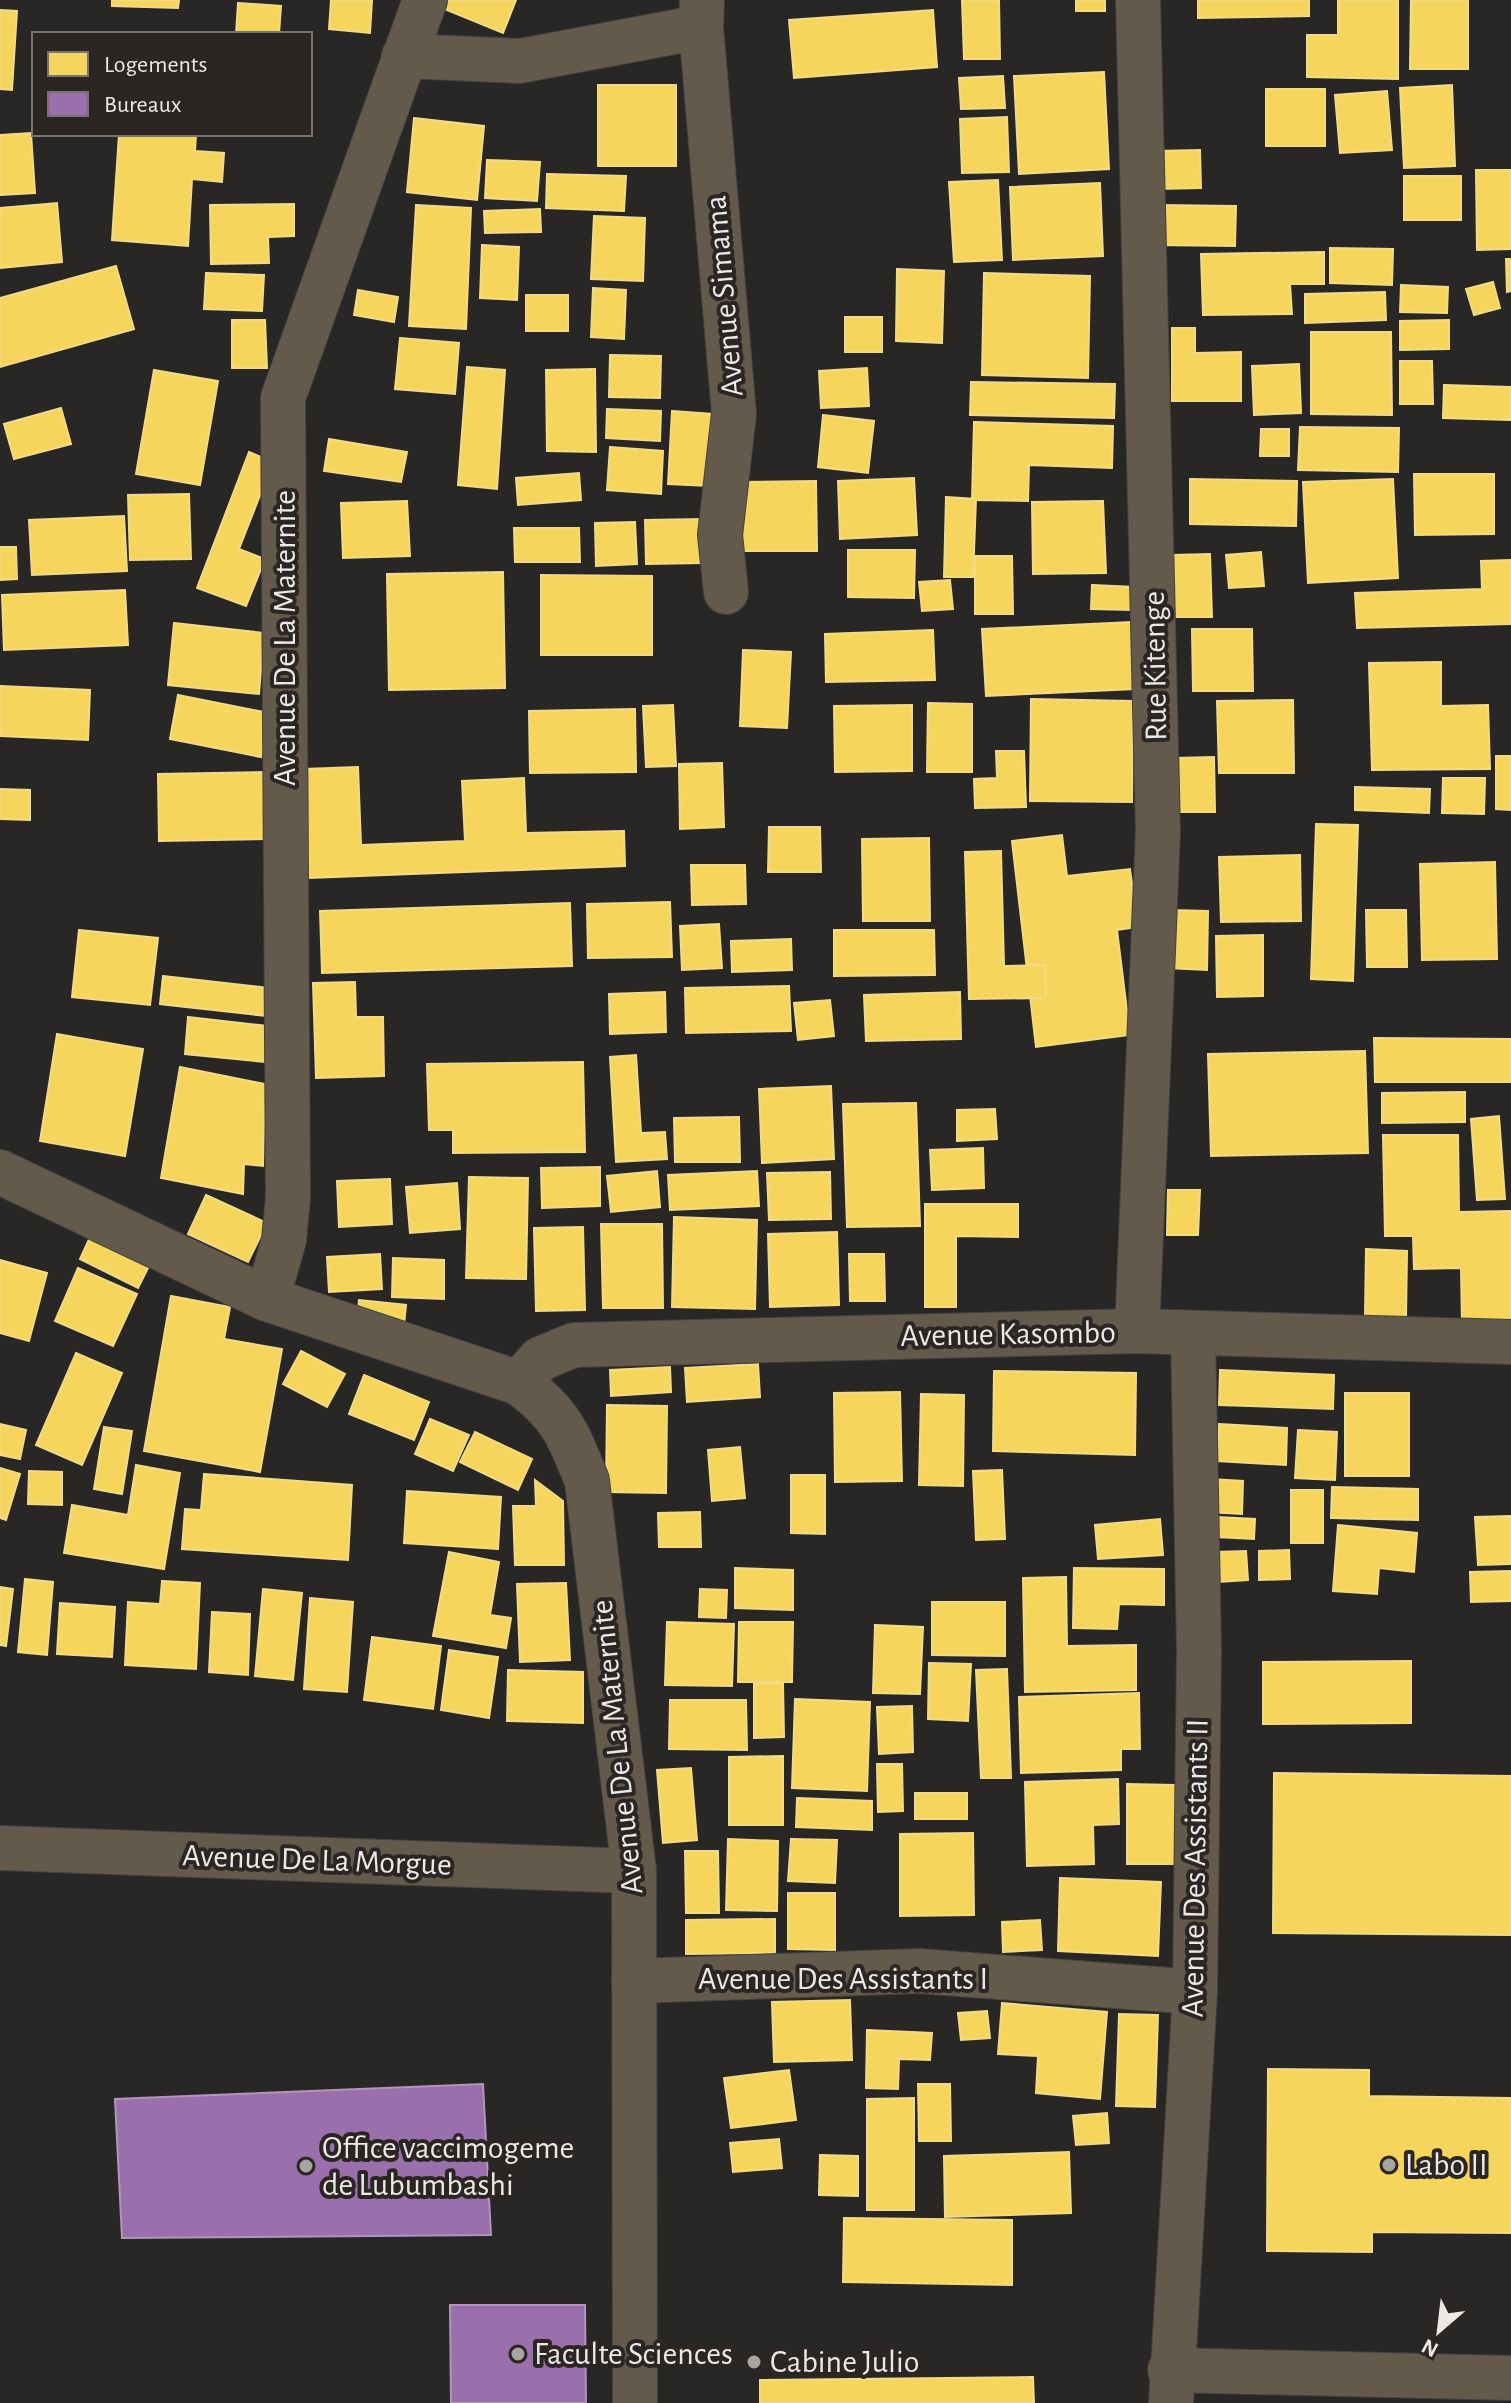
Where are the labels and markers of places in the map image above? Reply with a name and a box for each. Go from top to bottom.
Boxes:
place label: Office vaccimogeme de Lubumbashi [322,2132,574,2201]
place label: Labo II [1405,2149,1488,2181]
marker: Labo II [1380,2156,1398,2174]
marker: Office vaccimogeme de Lubumbashi [297,2157,315,2175]
place label: Faculte Sciences [534,2338,733,2370]
marker: Faculte Sciences [509,2345,527,2363]
place label: Cabine Julio [770,2346,919,2378]
marker: Cabine Julio [745,2353,763,2371]

